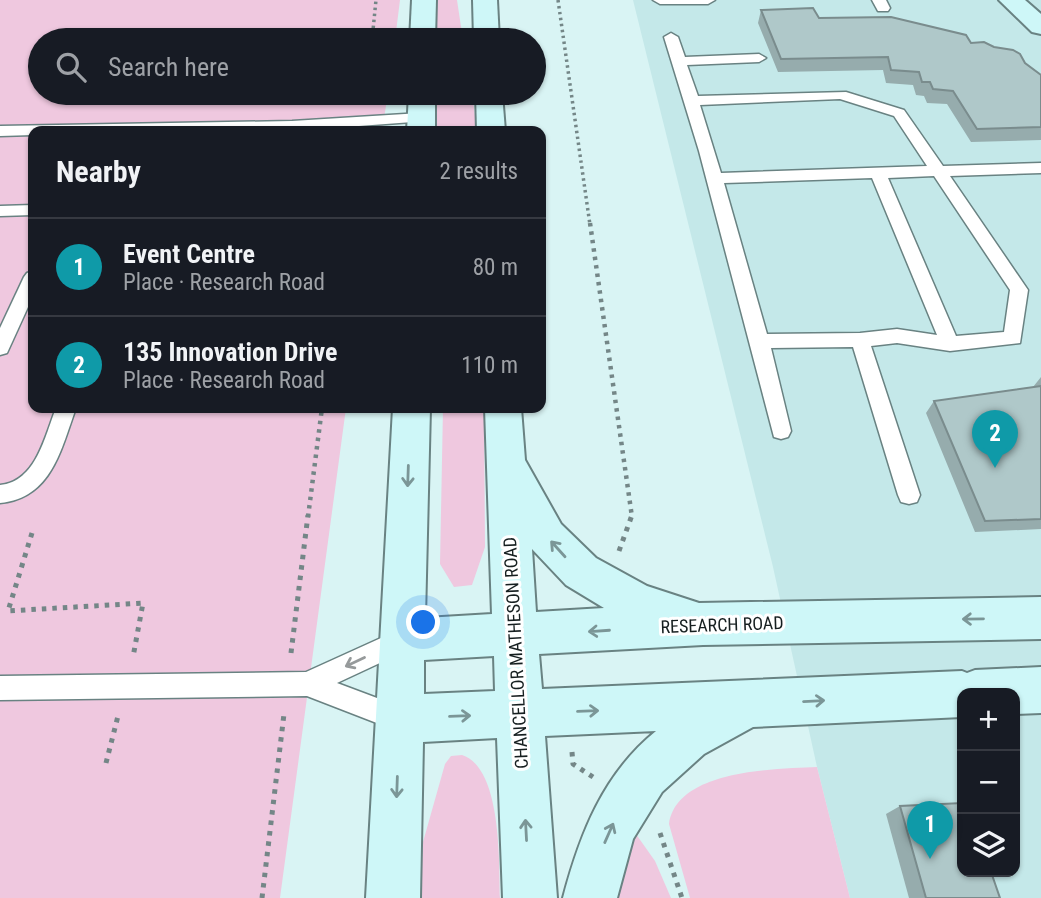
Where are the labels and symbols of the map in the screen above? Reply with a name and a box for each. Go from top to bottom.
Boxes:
pin: 2 [972,410,1018,468]
one-way arrow [402,464,415,487]
street label: CHANCELLOR MATHESON ROAD [499,537,532,769]
one-way arrow [550,540,566,558]
your location [406,605,440,639]
street label: RESEARCH ROAD [660,612,784,637]
one-way arrow [962,612,985,626]
one-way arrow [588,625,610,638]
one-way arrow [345,656,366,669]
one-way arrow [803,695,826,708]
one-way arrow [577,704,600,717]
one-way arrow [448,710,471,723]
one-way arrow [391,775,404,798]
pin: 1 [907,801,953,859]
one-way arrow [519,819,532,842]
one-way arrow [603,823,616,844]

